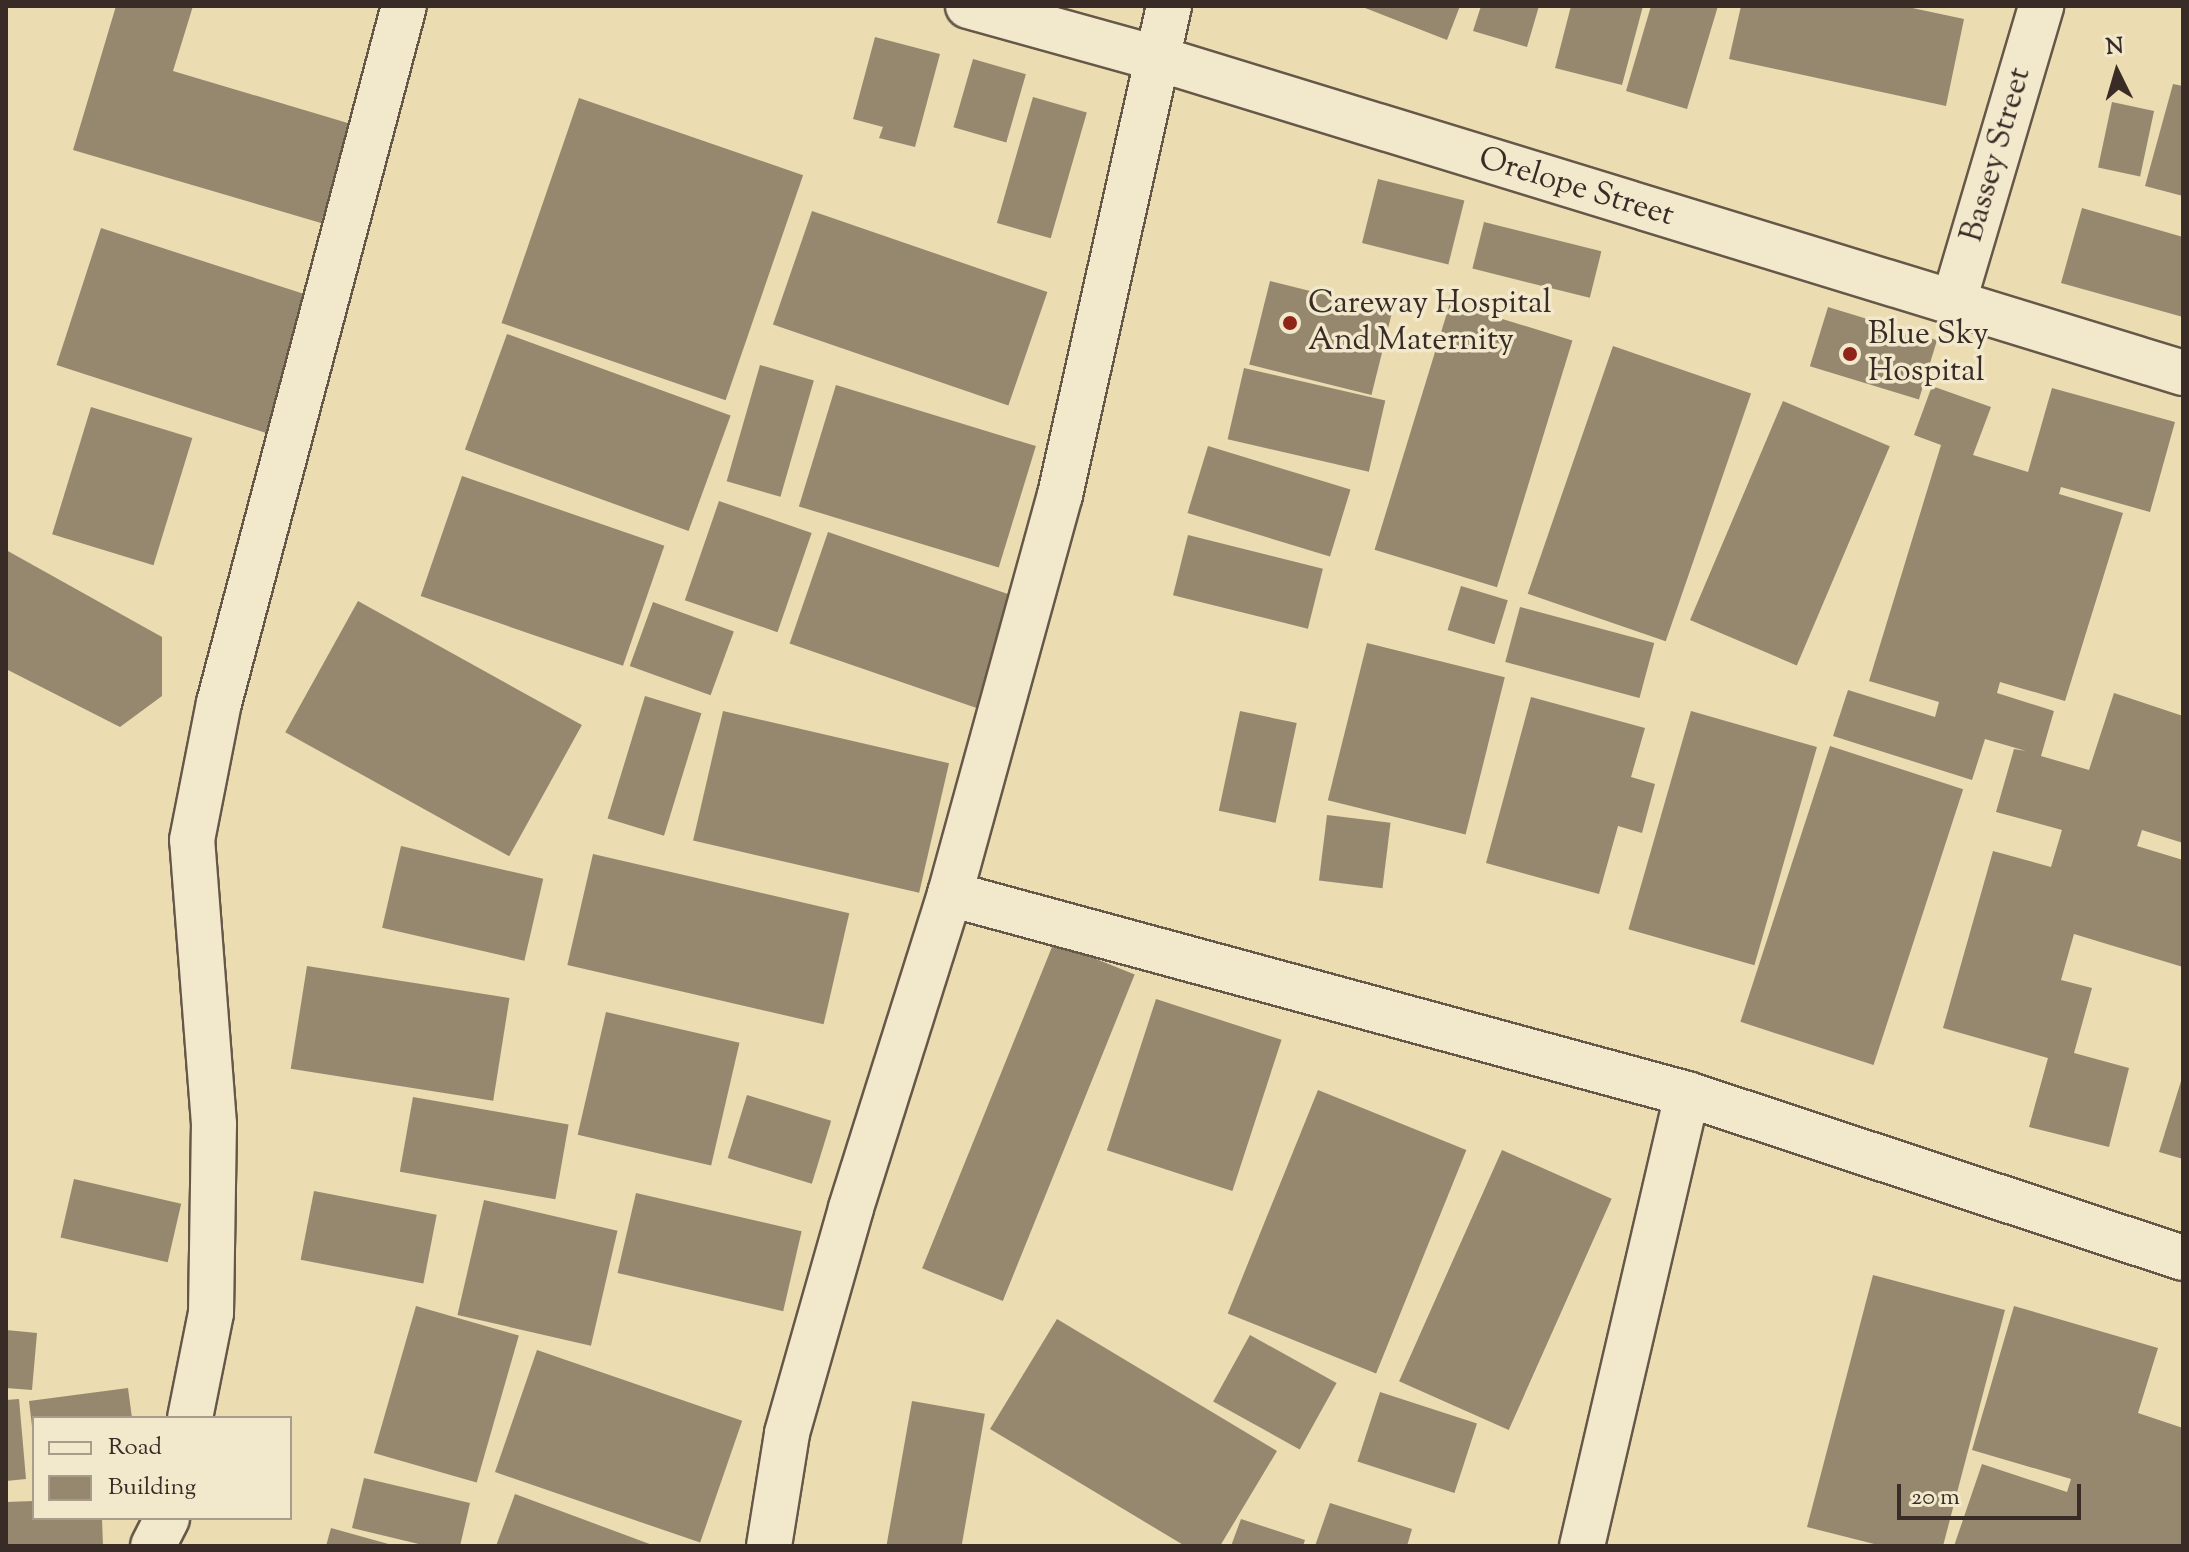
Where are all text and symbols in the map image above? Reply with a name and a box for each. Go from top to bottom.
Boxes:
text: N [2105,31,2125,65]
north arrow [2077,32,2157,112]
street label: Bassey Street [1954,63,2040,247]
street label: Orelope Street [1474,140,1678,236]
place label: Careway Hospital And Maternity [1308,286,1552,361]
marker: Careway Hospital And Maternity [1279,312,1301,334]
place label: Blue Sky Hospital [1868,317,1989,392]
marker: Blue Sky Hospital [1839,343,1861,365]
legend [32,1416,292,1520]
text: Road [108,1431,162,1465]
scale bar [1901,1468,2085,1518]
text: Building [108,1471,196,1505]
text: 20 m [1911,1481,1960,1515]

